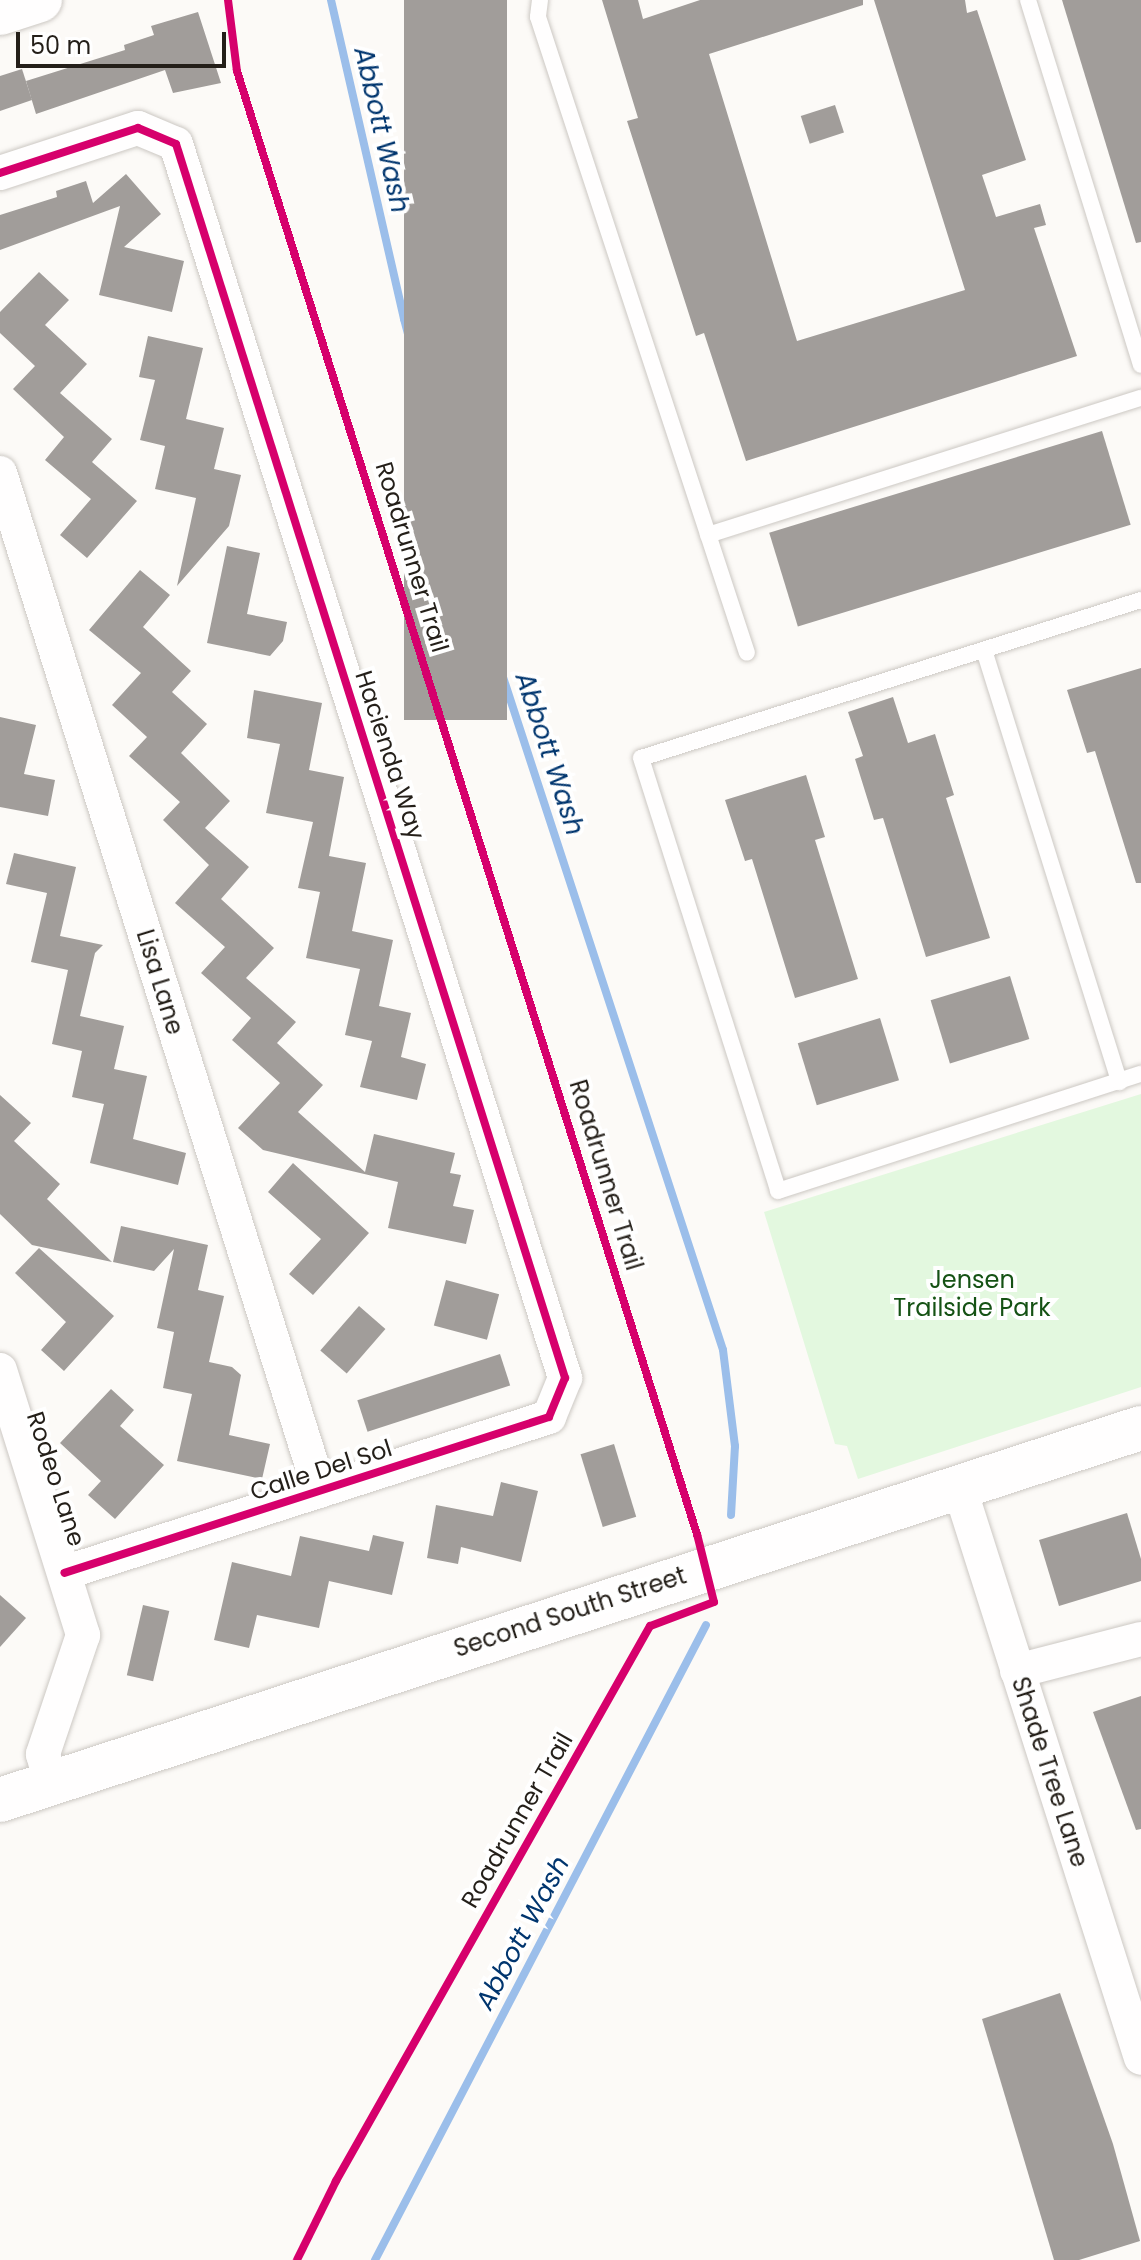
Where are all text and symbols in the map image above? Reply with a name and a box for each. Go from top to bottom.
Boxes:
scale bar [20,16,230,66]
text: 50 m [30,29,91,62]
water label: Abbott Wash [347,44,415,216]
street label: Roadrunner Trail [369,458,455,656]
street label: Hacienda Way [349,667,431,843]
water label: Abbott Wash [508,669,590,839]
street label: Lisa Lane [130,926,190,1038]
street label: Roadrunner Trail [563,1076,649,1274]
park label: Jensen Trailside Park [893,1266,1051,1322]
street label: Rodeo Lane [21,1408,91,1550]
street label: Calle Del Sol [246,1434,396,1506]
street label: Second South Street [450,1561,690,1663]
street label: Shade Tree Lane [1006,1673,1094,1871]
street label: Roadrunner Trail [455,1727,579,1913]
water label: Abbott Wash [470,1851,576,2015]

